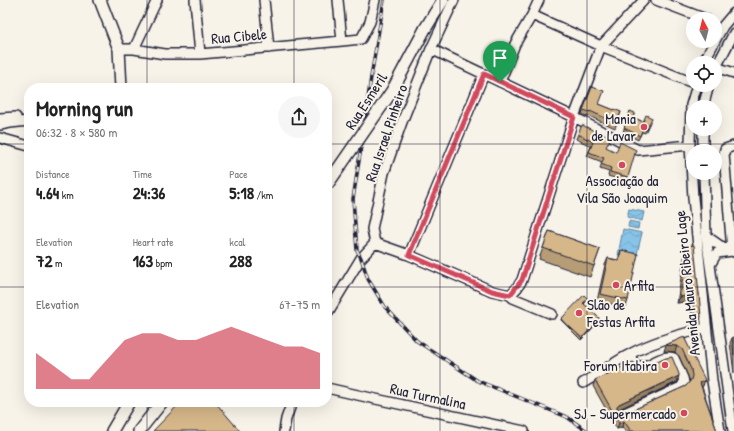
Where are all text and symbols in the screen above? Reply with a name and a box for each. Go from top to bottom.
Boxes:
north arrow [686,12,722,48]
map controls [686,12,722,180]
street label: Rua Cibele [210,23,268,49]
pin [483,41,517,82]
icon: arrive [489,47,511,69]
button: locate [686,56,722,92]
street label: Rua Esmeril [340,69,392,133]
street label: Rua Israel Pinheiro [360,82,412,184]
text: Morning run [36,93,133,123]
button: share [278,96,320,138]
button: + [686,100,722,136]
place label: Mania de Lavar [592,108,636,146]
marker: Mania de Lavar [639,122,649,132]
text: 06:32 · 8 × 580 m [36,123,117,141]
button: − [686,144,722,180]
marker: Associação da Vila São Joaquim [617,160,627,170]
text: Distance [36,167,70,181]
text: Time [133,167,152,181]
text: Pace [229,167,248,181]
place label: Associação da Vila São Joaquim [576,170,668,208]
text: 4.64 [36,181,59,204]
text: 24:36 [133,181,165,204]
text: 5:18 [229,181,254,204]
text: km [59,188,74,202]
text: /km [254,188,273,202]
street label: Avenida Mauro Ribeiro Lage [669,209,705,357]
text: Elevation [36,235,73,249]
text: Heart rate [133,235,174,249]
text: kcal [229,235,245,249]
text: 72 [36,249,52,272]
text: 163 [133,249,153,272]
text: 288 [229,249,252,272]
text: m [52,256,62,270]
text: bpm [153,256,172,270]
place label: Arfita [624,275,654,296]
marker: Arfita [611,280,621,290]
place label: Slão de Festas Arfita [586,294,655,332]
text: Elevation [36,295,79,313]
text: 67–75 m [279,295,320,313]
marker: Slão de Festas Arfita [574,308,584,318]
place label: Forum Itabira [583,355,657,376]
marker: Forum Itabira [660,360,670,370]
street label: Rua Turmalina [388,378,468,414]
place label: SJ - Supermercado [574,403,676,424]
marker: SJ - Supermercado [679,408,689,418]

